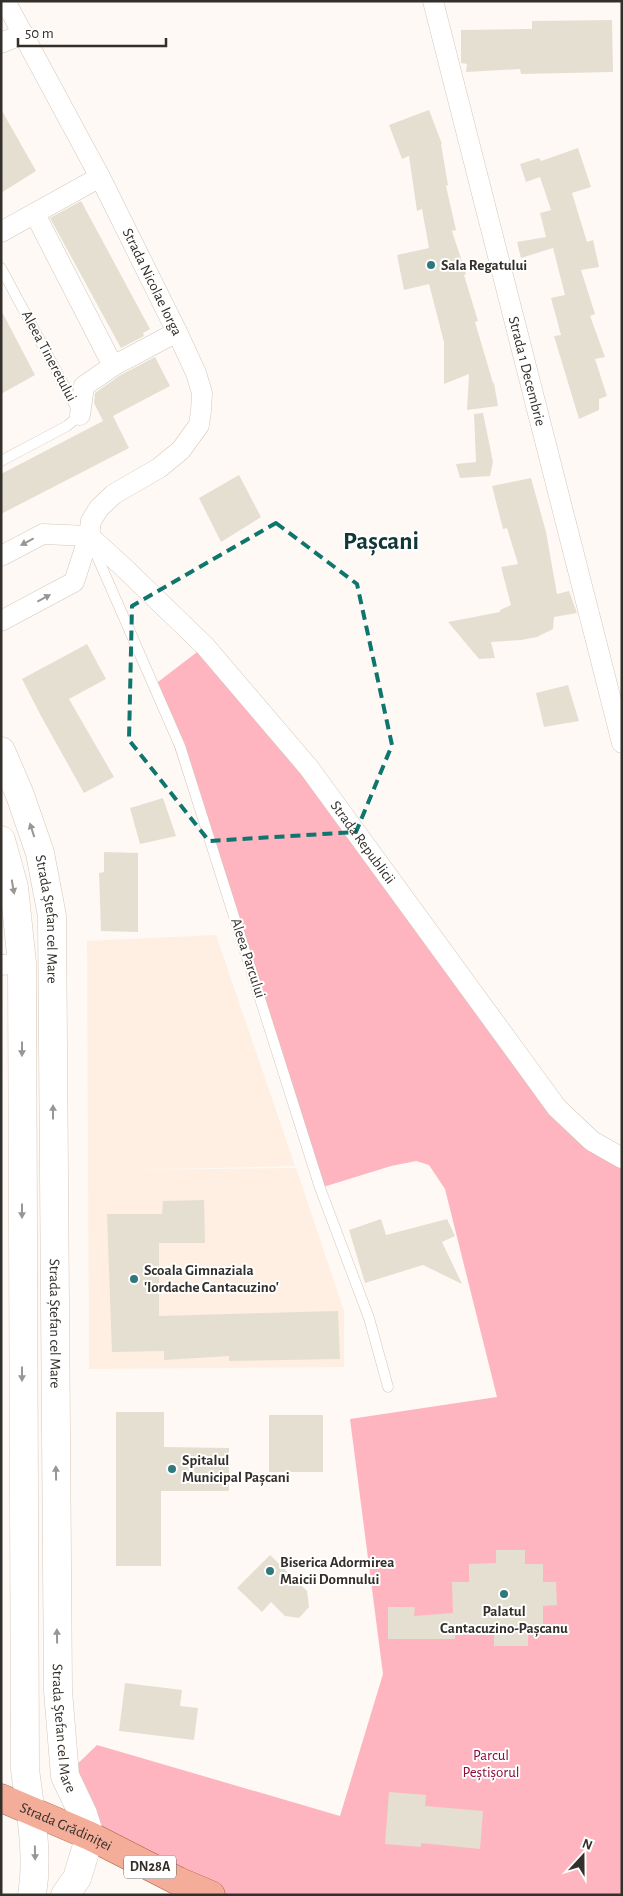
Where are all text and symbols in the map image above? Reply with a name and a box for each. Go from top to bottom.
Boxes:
scale bar [18,15,165,47]
text: 50 m [25,26,54,41]
street label: Strada Nicolae Iorga [120,226,185,338]
place label: Sala Regatului [441,258,527,273]
marker: Sala Regatului [425,259,437,271]
street label: Aleea Tineretului [19,308,79,404]
street label: Strada 1 Decembrie [506,315,548,428]
district label: Pașcani [343,529,419,556]
one-way arrow [20,538,34,547]
one-way arrow [37,594,51,602]
street label: Strada Republicii [328,798,398,887]
one-way arrow [28,822,35,837]
street label: Strada Ștefan cel Mare [33,853,60,984]
one-way arrow [10,879,18,895]
street label: Aleea Parcului [228,916,268,1000]
one-way arrow [18,1041,26,1057]
one-way arrow [49,1104,57,1120]
one-way arrow [18,1204,26,1220]
street label: Strada Ștefan cel Mare [46,1259,63,1389]
place label: Scoala Gimnaziala 'Iordache Cantacuzino' [144,1263,279,1295]
marker: Scoala Gimnaziala 'Iordache Cantacuzino' [128,1273,140,1285]
one-way arrow [18,1366,26,1382]
place label: Spitalul Municipal Pașcani [182,1453,290,1486]
marker: Spitalul Municipal Pașcani [166,1463,178,1475]
one-way arrow [52,1465,60,1481]
place label: Biserica Adormirea Maicii Domnului [280,1555,394,1587]
marker: Biserica Adormirea Maicii Domnului [264,1565,276,1577]
marker: Palatul Cantacuzino-Pașcanu [498,1588,510,1600]
place label: Palatul Cantacuzino-Pașcanu [440,1604,568,1637]
one-way arrow [53,1627,61,1643]
street label: Strada Ștefan cel Mare [50,1664,79,1795]
park label: Parcul Peștișorul [462,1748,520,1781]
street label: Strada Grădiniței [18,1800,115,1853]
north arrow [558,1831,608,1881]
text: N [580,1837,594,1853]
one-way arrow [31,1845,39,1861]
road number: DN28A [124,1855,176,1878]

